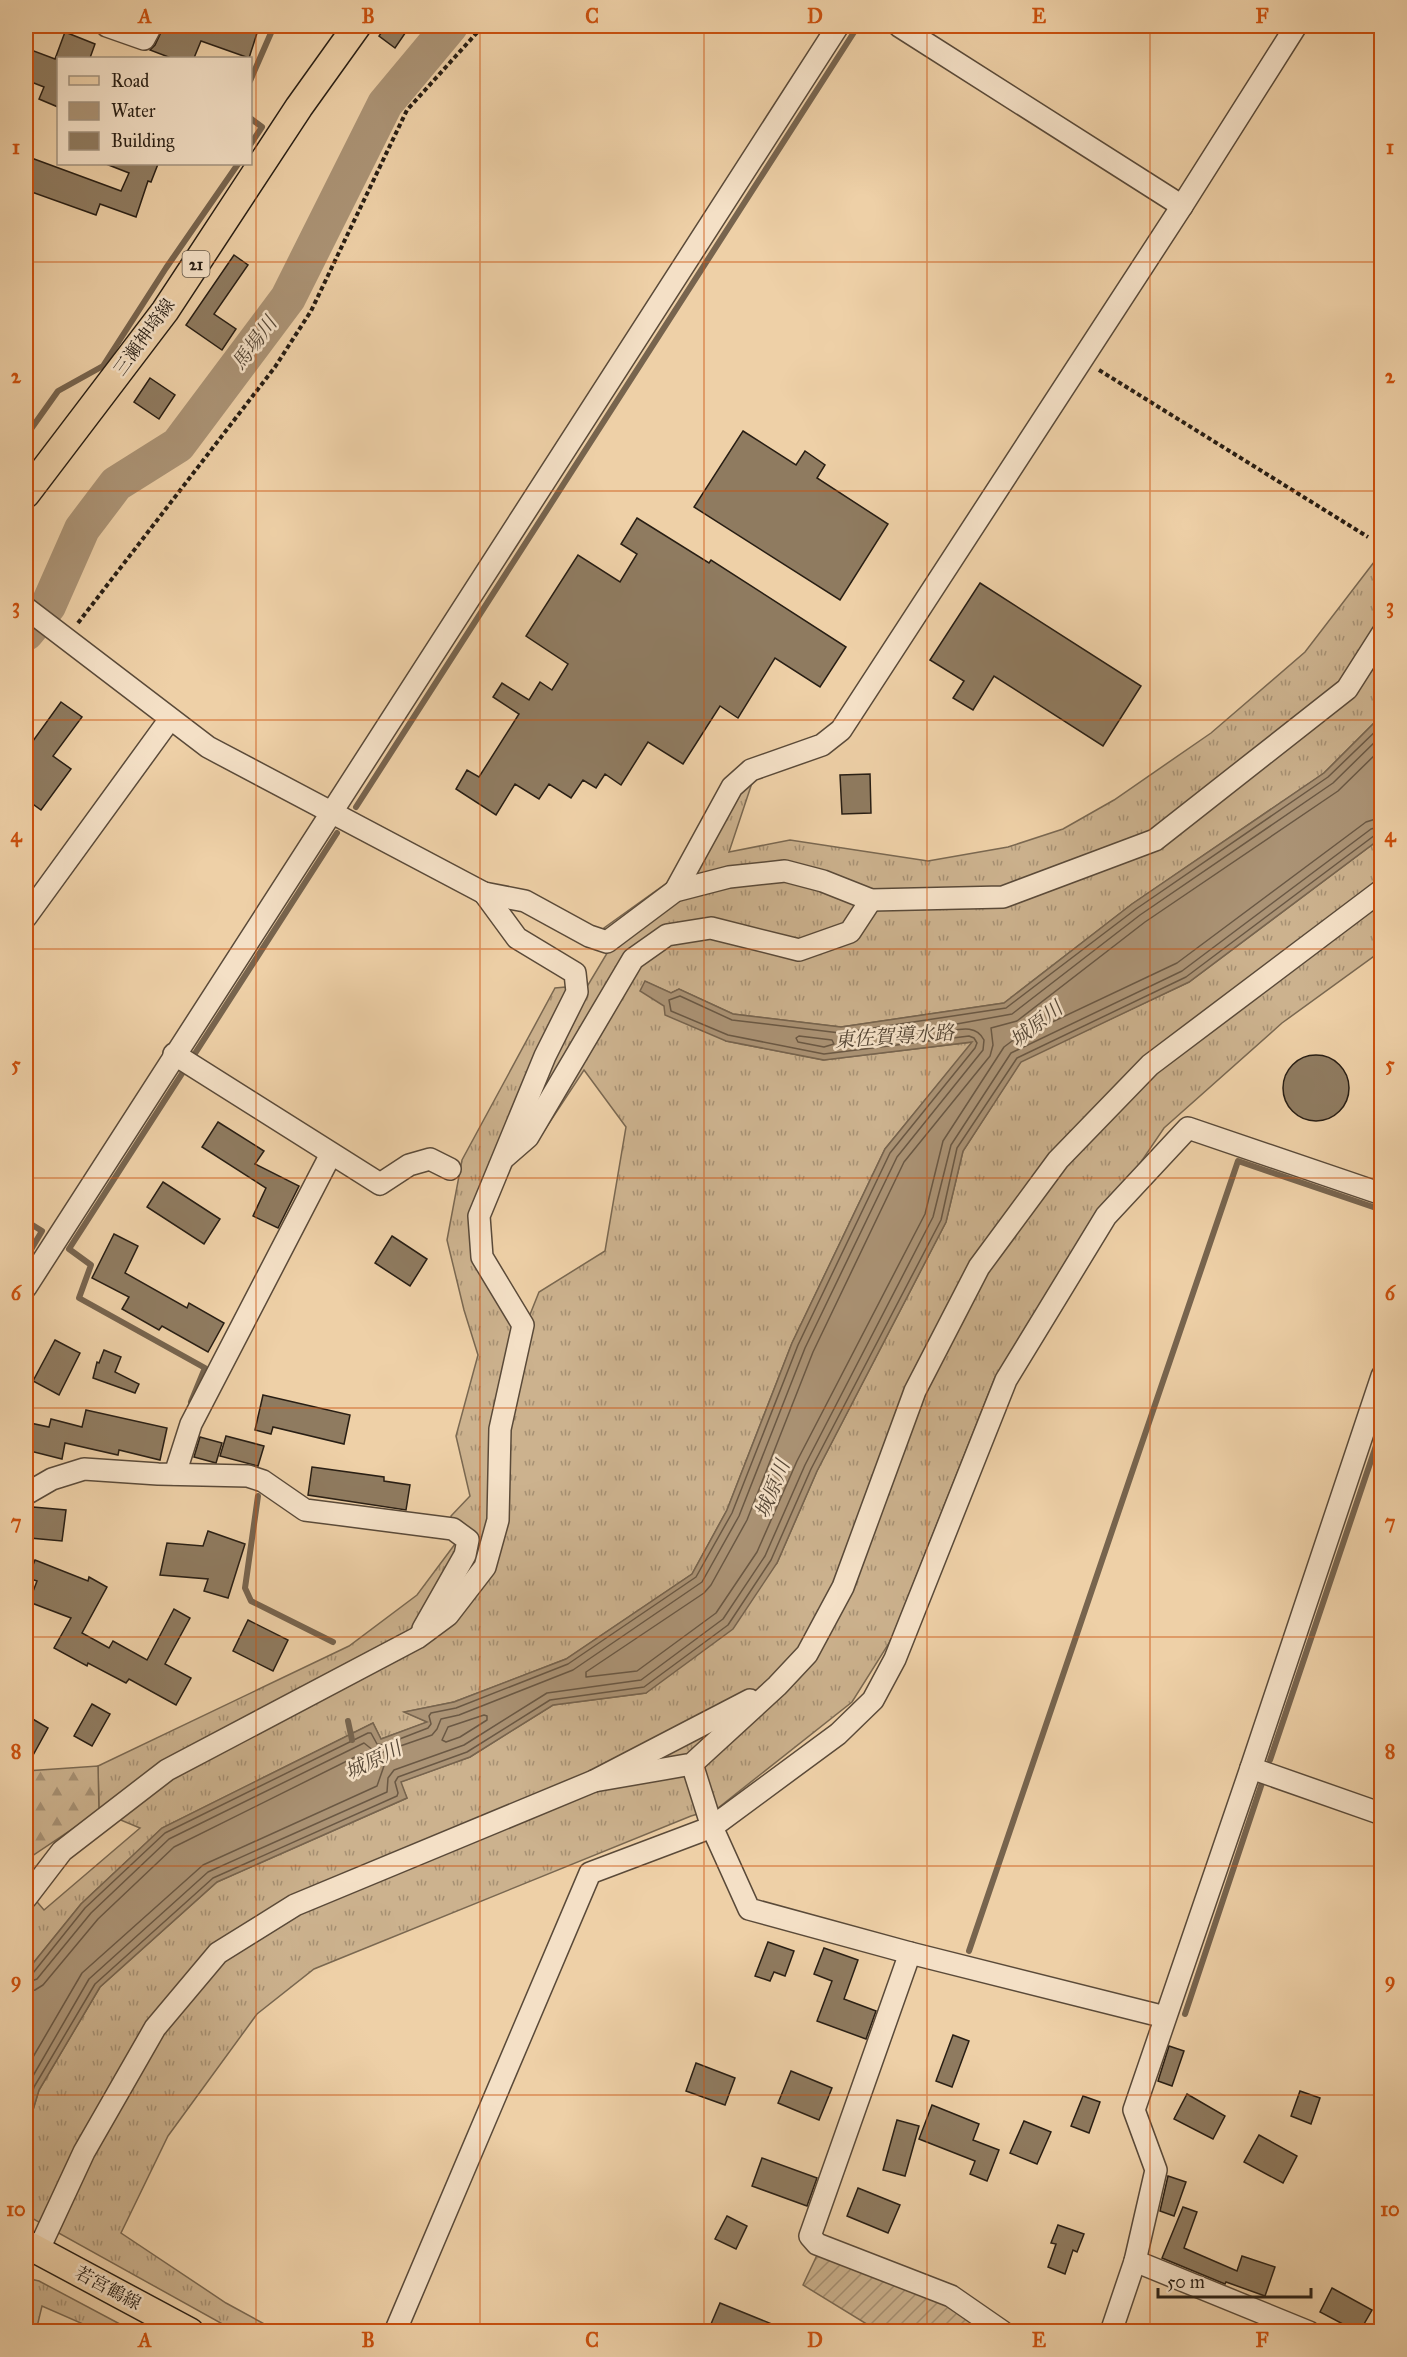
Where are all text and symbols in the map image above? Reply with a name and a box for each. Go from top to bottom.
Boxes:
text: A [136,4,152,28]
text: B [361,4,375,28]
text: C [585,4,599,28]
text: D [807,4,823,28]
text: E [1032,4,1047,28]
text: F [1255,4,1269,28]
legend [57,57,252,165]
text: Road [111,70,149,92]
text: Water [111,100,156,122]
text: Building [111,130,175,153]
text: 1 [12,135,20,159]
text: 1 [1386,135,1394,159]
road number: 21 [182,251,210,277]
street label: 三瀬神埼線 [109,294,179,380]
water label: 馬場川 [226,310,283,374]
text: 2 [11,364,22,388]
text: 2 [1385,364,1396,388]
text: 3 [12,594,20,619]
text: 3 [1386,594,1394,619]
text: 4 [10,823,22,848]
text: 4 [1384,823,1396,848]
water label: 城原川 [1005,995,1069,1052]
water label: 東佐賀導水路 [833,1020,957,1052]
text: 5 [11,1052,21,1076]
text: 5 [1385,1052,1395,1076]
text: 6 [11,1281,23,1305]
text: 6 [1385,1281,1397,1305]
water label: 城原川 [750,1455,795,1521]
text: 7 [11,1510,22,1534]
text: 7 [1385,1510,1396,1534]
water label: 城原川 [341,1735,407,1784]
text: 8 [11,1739,21,1763]
text: 8 [1385,1739,1395,1763]
text: 9 [11,1968,21,1993]
text: 9 [1385,1968,1395,1993]
text: 10 [6,2197,26,2221]
text: 10 [1380,2197,1400,2221]
street label: 若宮鶴線 [71,2261,145,2315]
scale bar [1158,2261,1311,2299]
text: 50 m [1167,2271,1205,2293]
text: A [136,2328,152,2352]
text: B [361,2328,375,2352]
text: C [585,2328,599,2352]
text: D [807,2328,823,2352]
text: E [1032,2328,1047,2352]
text: F [1255,2328,1269,2352]

